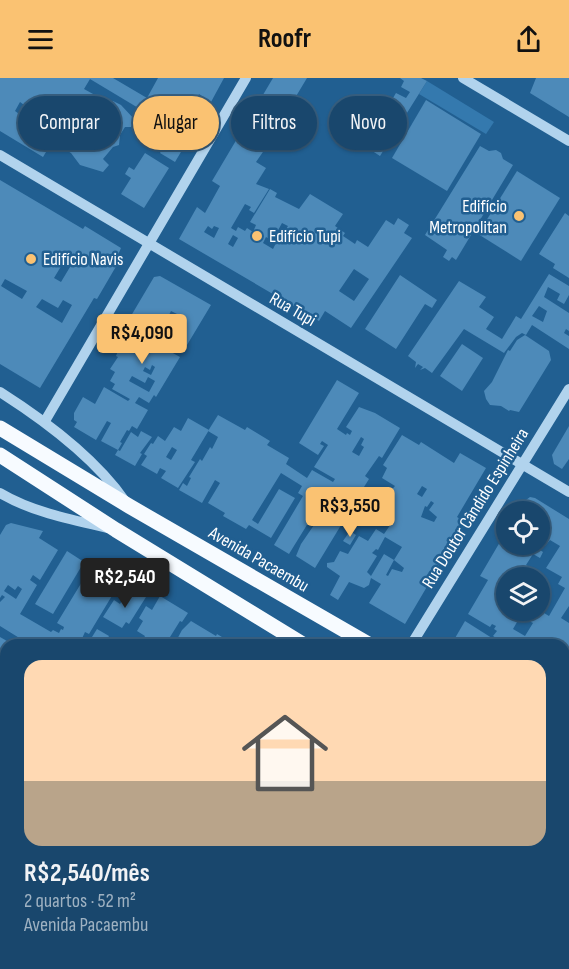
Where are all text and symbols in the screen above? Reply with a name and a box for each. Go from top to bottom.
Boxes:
icon: menu [24,23,57,56]
text: Roofr [258,23,311,55]
icon: share [512,23,545,56]
chip: Comprar [18,96,121,150]
chip: Alugar [133,96,219,150]
chip: Filtros [231,96,317,150]
chip: Novo [329,96,407,150]
place label: Edifício Metropolitan [429,196,507,238]
marker: Edifício Metropolitan [512,209,526,223]
place label: Edifício Tupi [269,226,341,247]
marker: Edifício Tupi [250,229,264,243]
place label: Edifício Navis [43,249,123,270]
marker: Edifício Navis [24,252,38,266]
street label: Rua Tupi [266,288,320,331]
pin: R$4,090 [87,314,197,365]
text: R$4,090 [111,321,173,345]
street label: Rua Doutor Cândido Espinheira [418,424,533,592]
pin: R$3,550 [295,487,405,538]
text: R$3,550 [320,494,380,518]
map controls [496,501,550,621]
button: locate [496,501,550,555]
street label: Avenida Pacaembu [204,522,312,596]
pin: R$2,540 [70,558,180,609]
text: R$2,540 [94,565,156,589]
button: layers [496,567,550,621]
icon: home [231,699,339,807]
text: R$2,540/mês [24,858,150,889]
text: 2 quartos · 52 m² [24,889,136,913]
text: Avenida Pacaembu [24,913,148,937]

